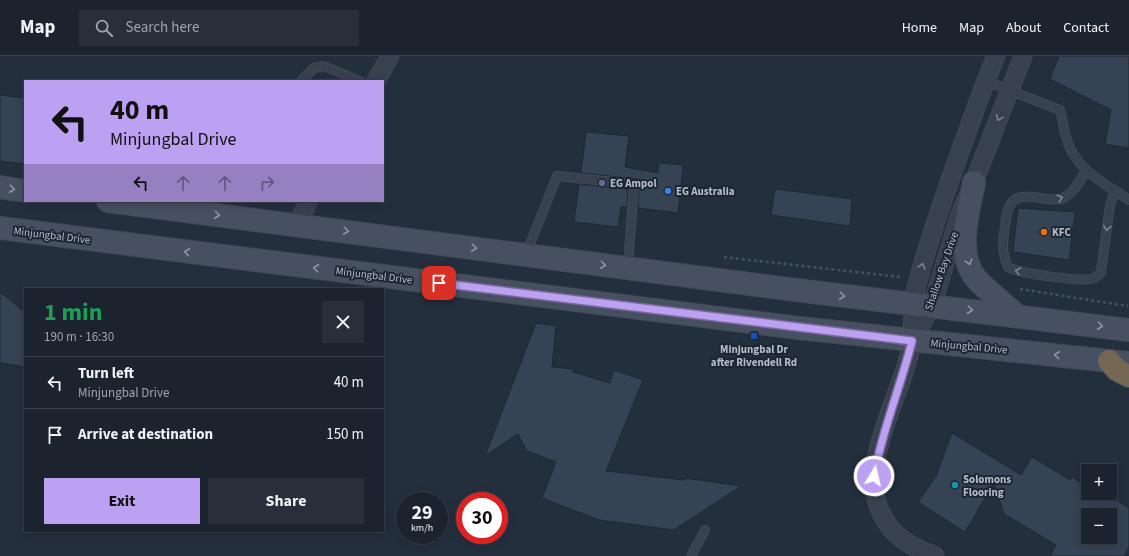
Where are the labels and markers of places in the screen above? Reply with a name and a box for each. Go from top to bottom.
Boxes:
place label: EG Ampol [610,176,657,191]
marker: EG Ampol [597,178,607,188]
place label: EG Australia [676,184,735,199]
marker: EG Australia [663,186,673,196]
place label: KFC [1052,225,1071,240]
marker: KFC [1039,227,1049,237]
pin [422,266,456,300]
marker: Minjungbal Dr after Rivendell Rd [749,331,759,341]
place label: Minjungbal Dr after Rivendell Rd [711,342,797,370]
place label: Solomons Flooring [963,472,1011,500]
marker: Solomons Flooring [950,480,960,490]

